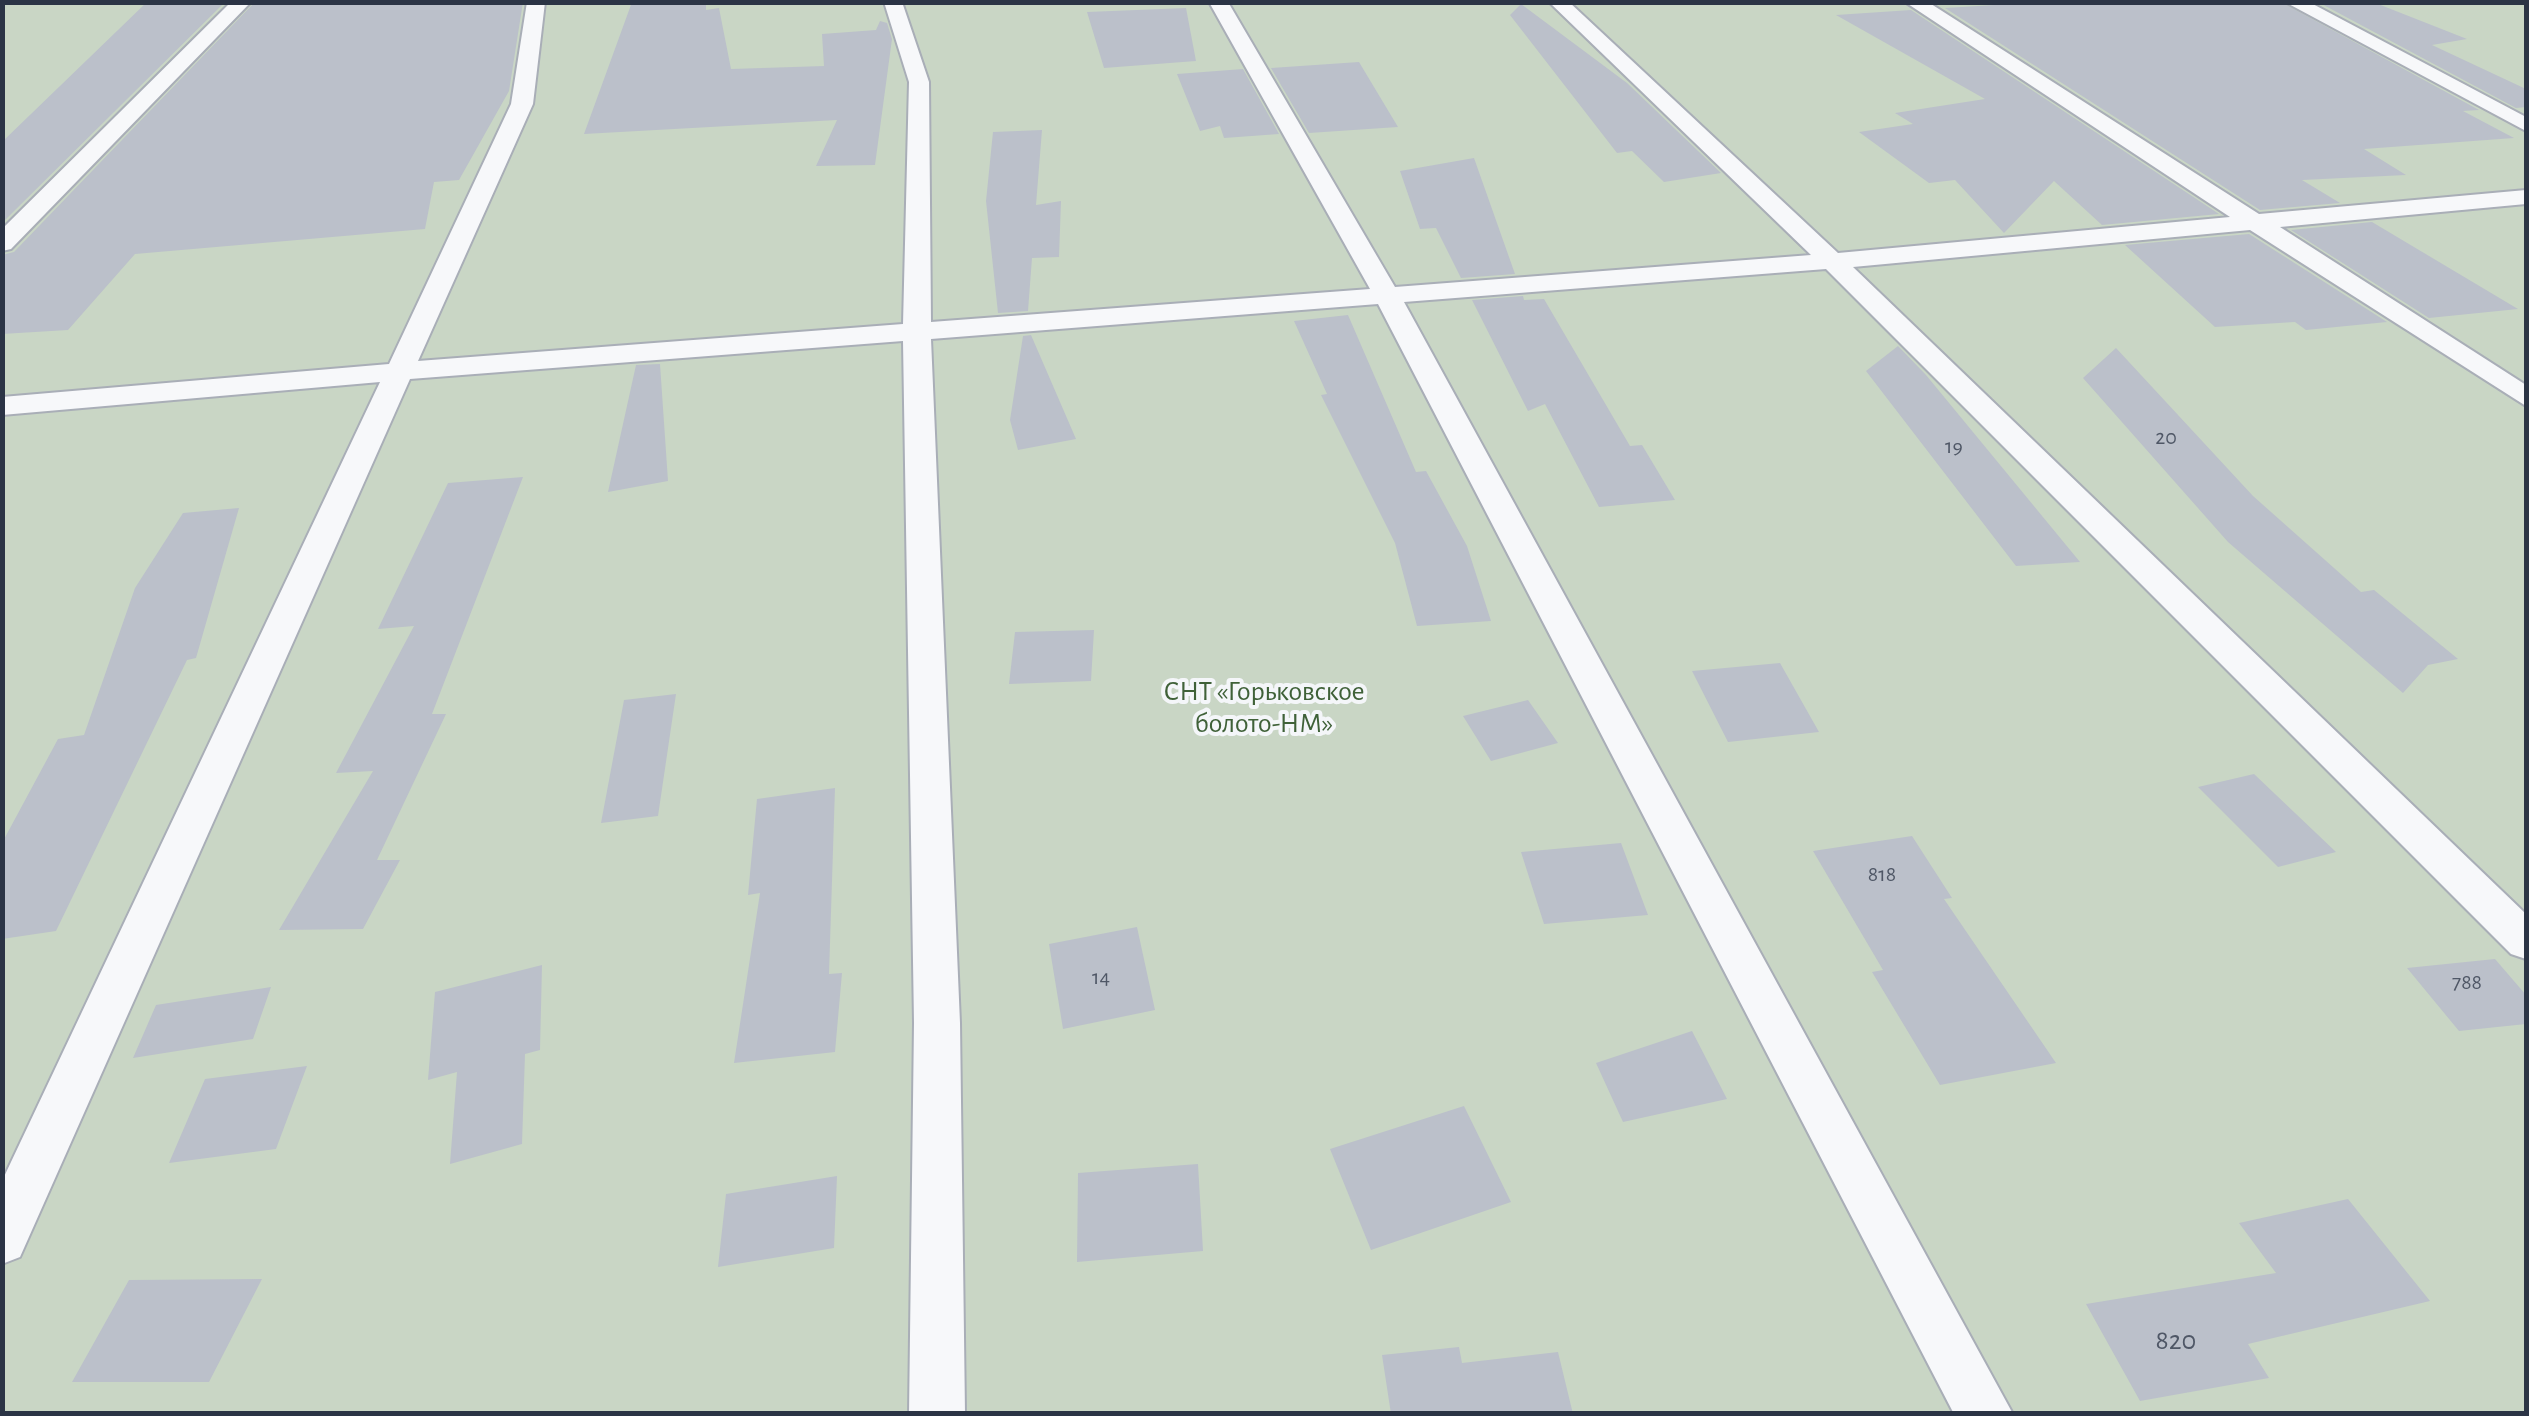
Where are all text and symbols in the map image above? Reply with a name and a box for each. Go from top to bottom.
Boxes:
house number: 20 [2155,424,2177,450]
house number: 19 [1945,433,1963,459]
park label: СНТ «Горьковское болото-НМ» [1163,675,1365,741]
house number: 818 [1868,861,1896,887]
house number: 14 [1092,964,1110,990]
house number: 788 [2452,969,2482,995]
house number: 820 [2156,1324,2196,1358]

